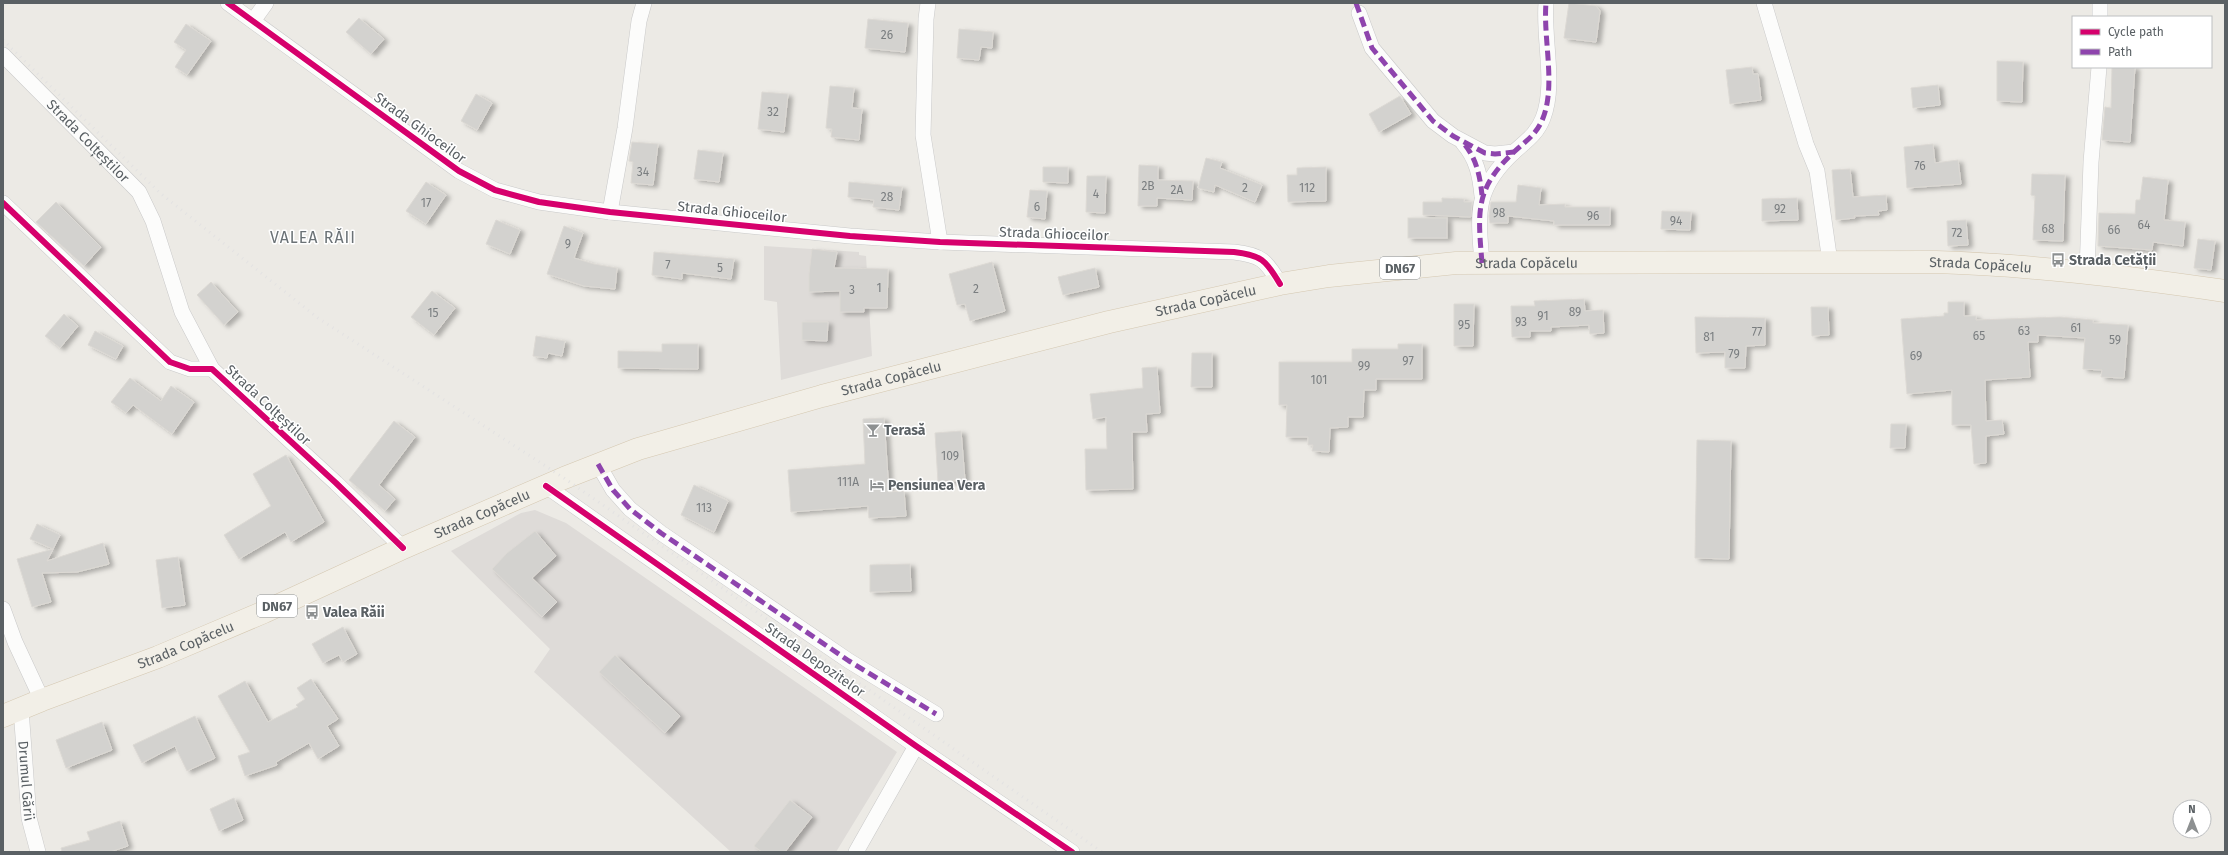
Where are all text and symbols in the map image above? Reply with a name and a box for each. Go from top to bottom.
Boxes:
legend [2072,16,2212,68]
text: Cycle path [2108,25,2164,39]
house number: 26 [881,28,893,42]
text: Path [2108,45,2132,59]
street label: Strada Ghioceilor [371,89,470,167]
street label: Strada Colțeștilor [43,96,134,187]
house number: 32 [767,105,779,119]
house number: 76 [1914,159,1926,173]
house number: 34 [637,165,650,179]
house number: 2B [1141,179,1155,193]
house number: 2 [1242,181,1248,195]
house number: 112 [1299,181,1315,195]
house number: 2A [1171,183,1184,197]
house number: 4 [1093,187,1100,201]
house number: 28 [881,190,894,204]
house number: 17 [421,196,431,210]
street label: Strada Ghioceilor [677,198,788,226]
house number: 6 [1034,200,1040,214]
house number: 92 [1774,202,1786,216]
house number: 98 [1493,206,1506,220]
house number: 96 [1587,209,1599,223]
house number: 94 [1670,214,1683,228]
house number: 64 [2138,218,2151,232]
house number: 68 [2041,222,2055,236]
house number: 66 [2108,223,2120,237]
street label: Strada Ghioceilor [999,224,1110,244]
house number: 72 [1951,226,1963,240]
district label: VALEA RĂII [270,227,356,247]
house number: 9 [565,237,571,251]
bus stop icon: Strada Cetății [2050,252,2066,268]
place label: Strada Cetății [2069,252,2156,270]
street label: Strada Copăcelu [1929,253,2033,276]
street label: Strada Copăcelu [1475,254,1578,271]
road number: DN67 [1380,257,1420,279]
house number: 7 [665,258,671,272]
house number: 5 [717,261,723,275]
house number: 1 [876,281,882,295]
street label: Strada Copăcelu [1154,281,1258,320]
house number: 2 [973,282,979,296]
house number: 3 [849,283,855,297]
house number: 89 [1569,305,1581,319]
house number: 15 [427,306,439,320]
house number: 91 [1537,309,1549,323]
house number: 93 [1515,315,1527,329]
house number: 95 [1458,318,1470,332]
house number: 61 [2070,321,2082,335]
house number: 63 [2018,324,2030,338]
house number: 77 [1752,325,1762,339]
house number: 65 [1973,329,1985,343]
house number: 81 [1703,330,1715,344]
house number: 59 [2109,333,2121,347]
house number: 79 [1728,347,1740,361]
house number: 69 [1910,349,1922,363]
house number: 97 [1402,354,1414,368]
street label: Strada Copăcelu [839,357,943,399]
house number: 99 [1358,359,1370,373]
street label: Strada Colțeștilor [221,361,315,450]
house number: 101 [1311,373,1327,387]
bar icon: Terasă [865,422,881,438]
place label: Terasă [884,422,926,439]
house number: 109 [941,449,959,463]
house number: 111A [837,475,859,489]
hotel icon: Pensiunea Vera [869,477,885,493]
place label: Pensiunea Vera [888,477,986,494]
street label: Strada Copăcelu [431,485,532,542]
house number: 113 [696,501,712,515]
road number: DN67 [257,595,297,617]
bus stop icon: Valea Răii [304,604,320,620]
place label: Valea Răii [322,604,385,621]
street label: Strada Copăcelu [135,617,236,672]
street label: Strada Depozitelor [762,619,869,701]
street label: Drumul Gării [15,740,38,823]
north arrow [2172,799,2212,839]
text: N [2188,803,2196,816]

